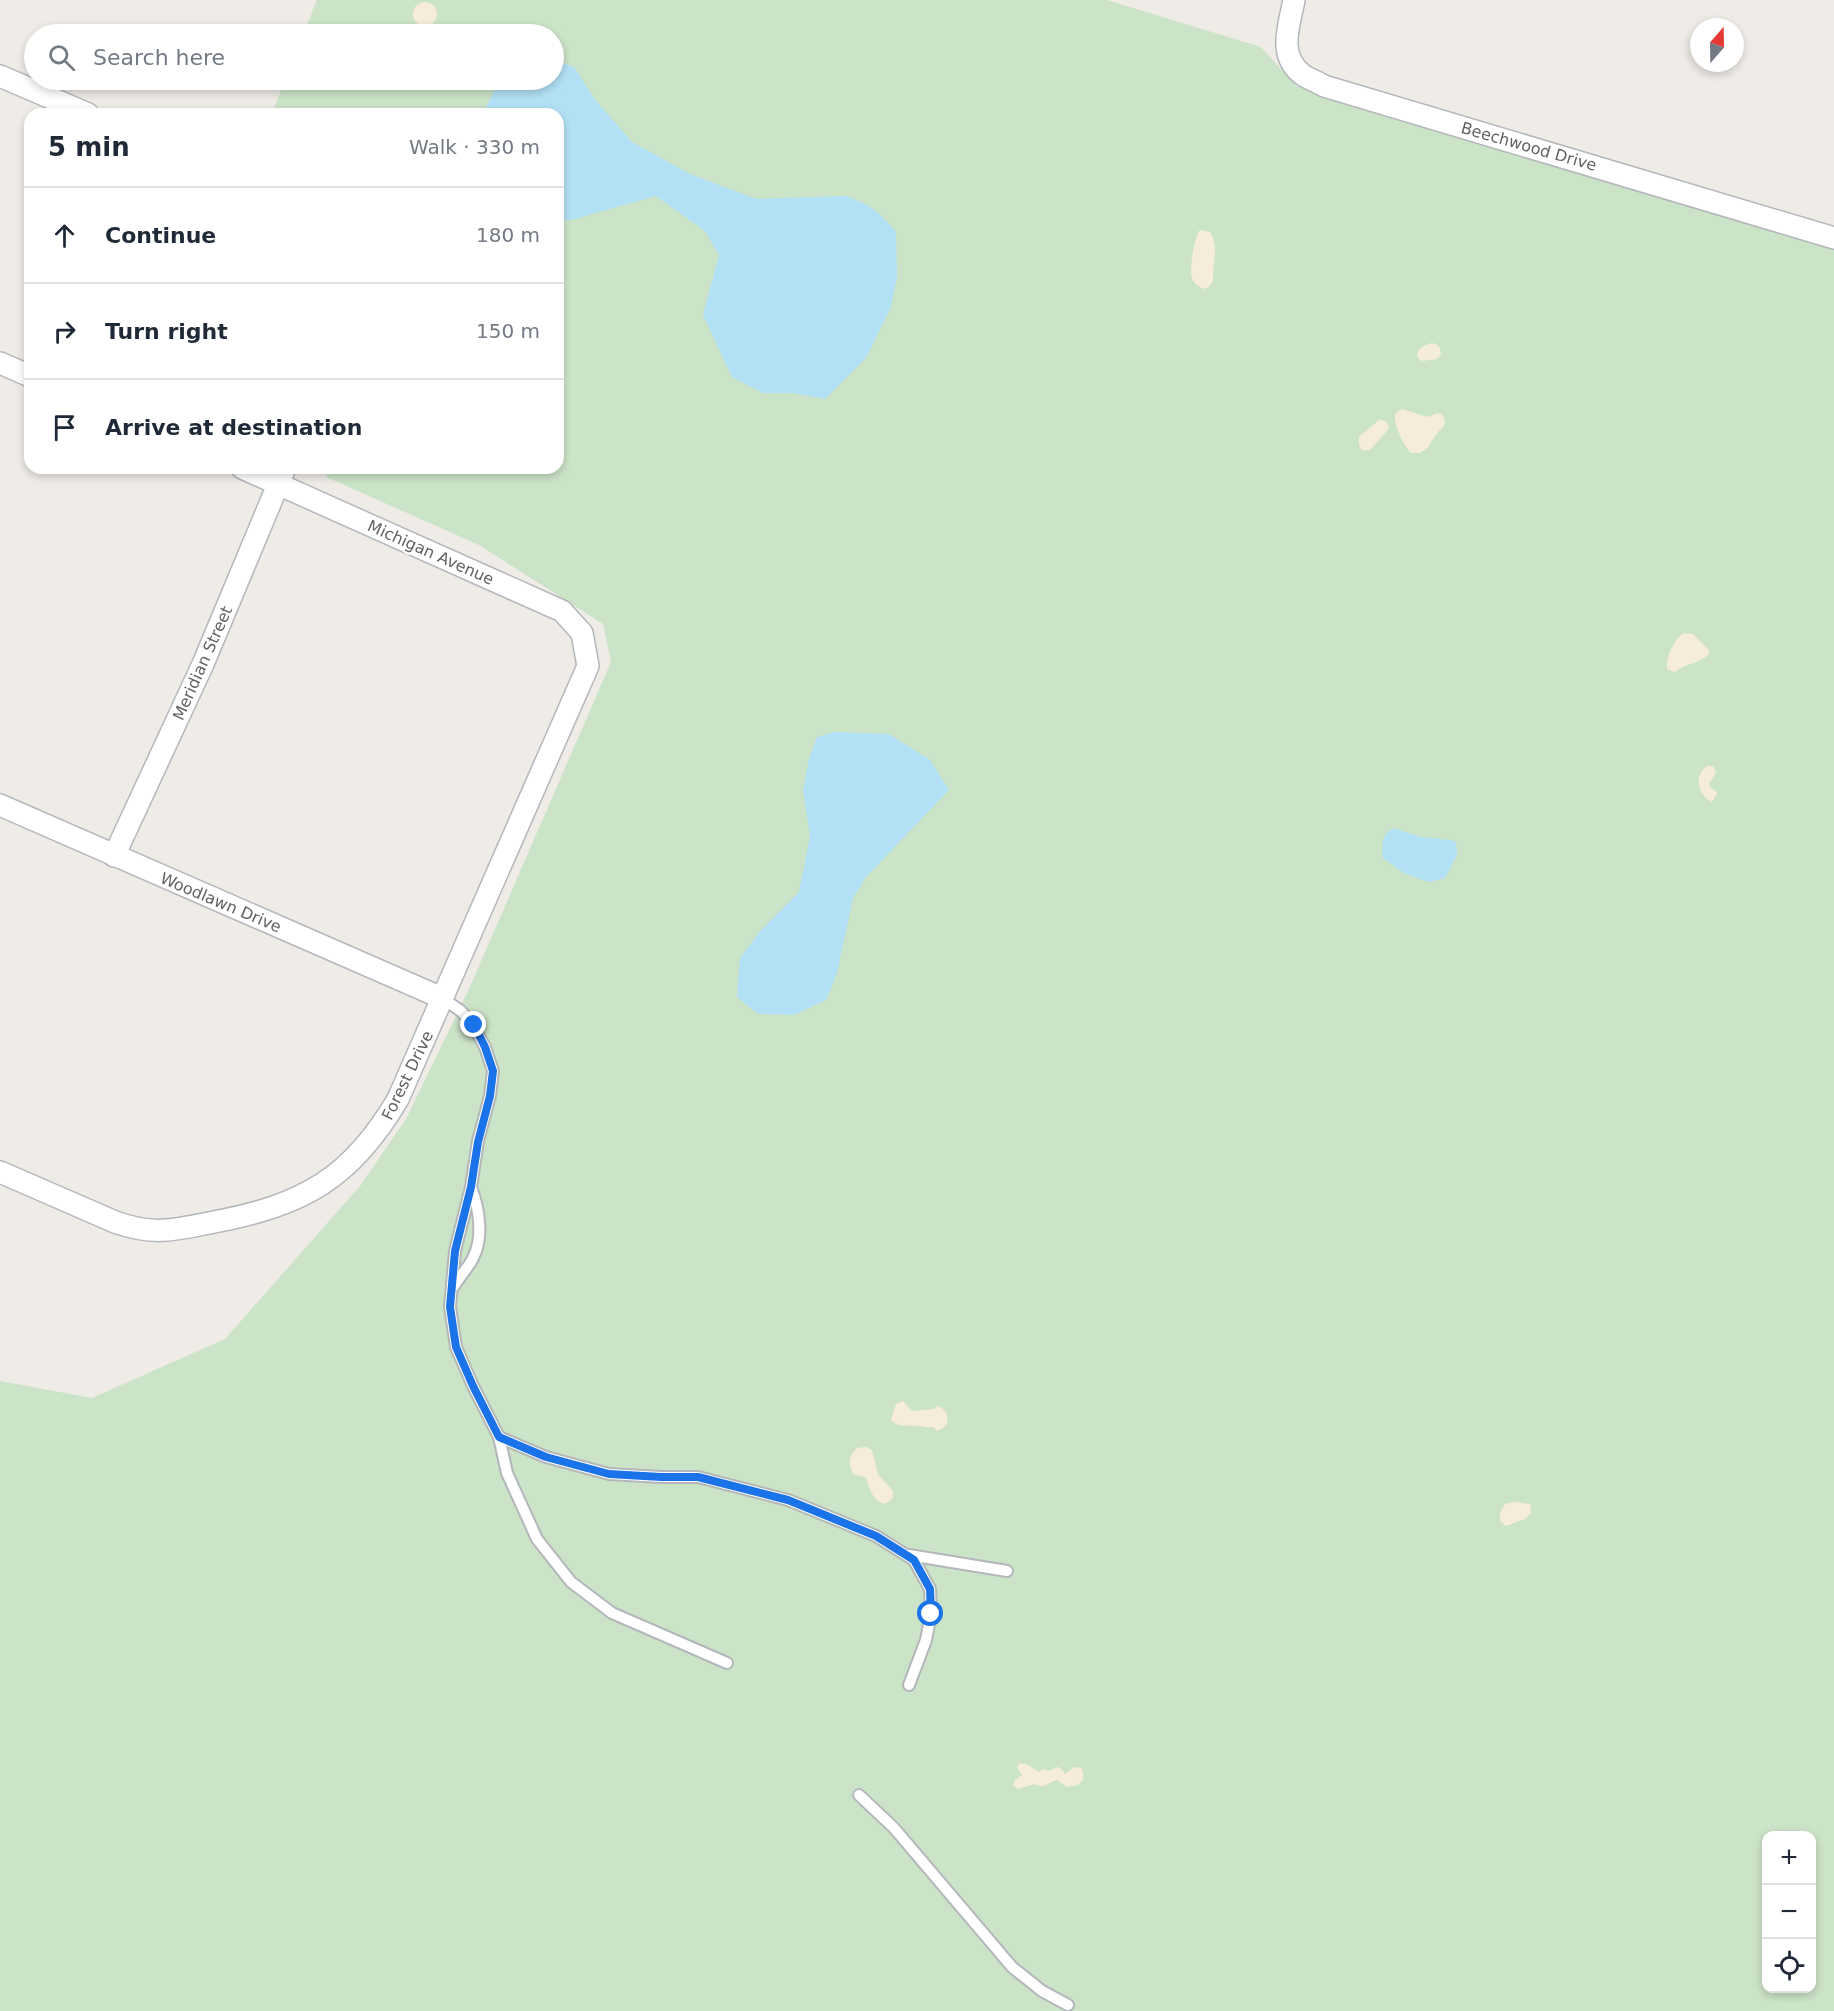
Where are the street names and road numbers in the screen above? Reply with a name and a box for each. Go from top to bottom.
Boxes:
street label: Beechwood Drive [1459,118,1599,175]
street label: Michigan Avenue [365,516,497,589]
street label: Meridian Street [169,603,236,723]
street label: Woodlawn Drive [157,868,284,937]
street label: Forest Drive [378,1028,437,1123]

